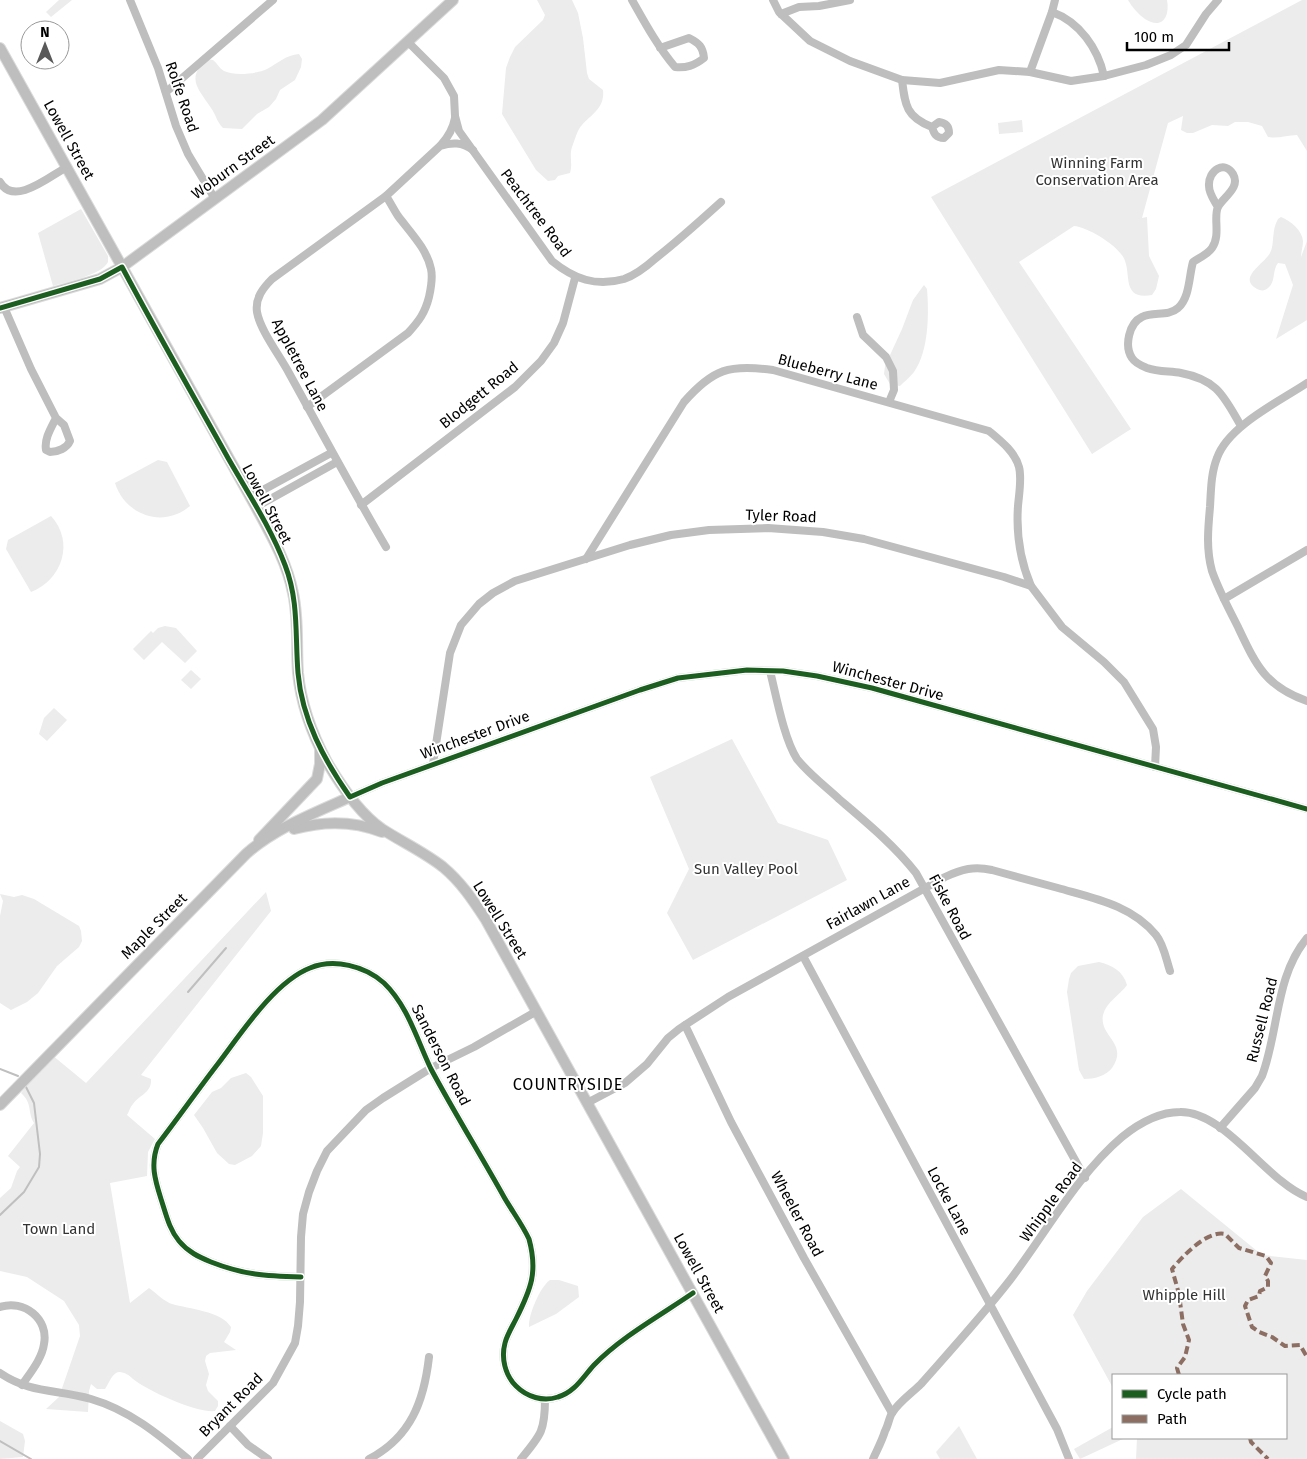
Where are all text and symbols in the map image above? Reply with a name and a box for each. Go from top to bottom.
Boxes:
north arrow [20,20,70,70]
scale bar [1127,20,1230,52]
text: N [40,24,50,41]
text: 100 m [1134,28,1174,46]
street label: Rolfe Road [162,59,202,135]
street label: Lowell Street [40,97,99,183]
street label: Woburn Street [188,131,278,203]
park label: Winning Farm Conservation Area [1035,154,1159,189]
street label: Peachtree Road [497,165,575,261]
street label: Appletree Lane [268,316,332,414]
street label: Blueberry Lane [776,350,880,394]
street label: Blodgett Road [436,358,522,432]
street label: Lowell Street [238,461,296,548]
street label: Tyler Road [745,506,817,526]
street label: Winchester Drive [830,657,946,705]
street label: Winchester Drive [418,707,532,763]
park label: Sun Valley Pool [694,860,798,878]
street label: Fiske Road [925,871,975,943]
street label: Fairlawn Lane [823,873,913,933]
street label: Lowell Street [469,878,531,963]
street label: Maple Street [117,889,191,963]
street label: Russell Road [1243,976,1281,1064]
street label: Sanderson Road [408,1001,474,1109]
district label: COUNTRYSIDE [513,1075,623,1094]
street label: Whipple Road [1016,1159,1086,1245]
street label: Locke Lane [923,1164,975,1238]
street label: Wheeler Road [767,1168,827,1260]
park label: Town Land [23,1220,95,1238]
street label: Lowell Street [670,1230,729,1316]
park label: Whipple Hill [1143,1286,1226,1304]
street label: Bryant Road [195,1369,267,1441]
legend [1112,1374,1287,1439]
text: Cycle path [1157,1385,1227,1403]
text: Path [1157,1410,1187,1428]

